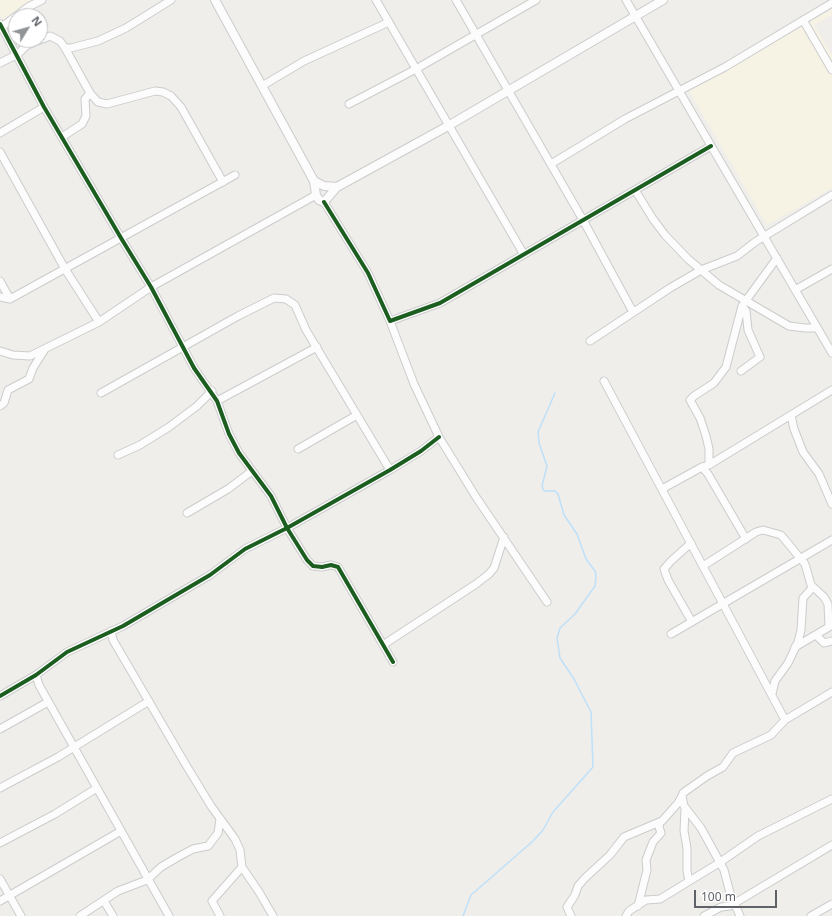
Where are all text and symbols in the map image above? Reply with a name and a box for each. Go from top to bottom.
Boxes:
north arrow [8,8,48,48]
text: N [28,13,46,29]
scale bar [696,882,779,908]
text: 100 m [701,888,736,905]

